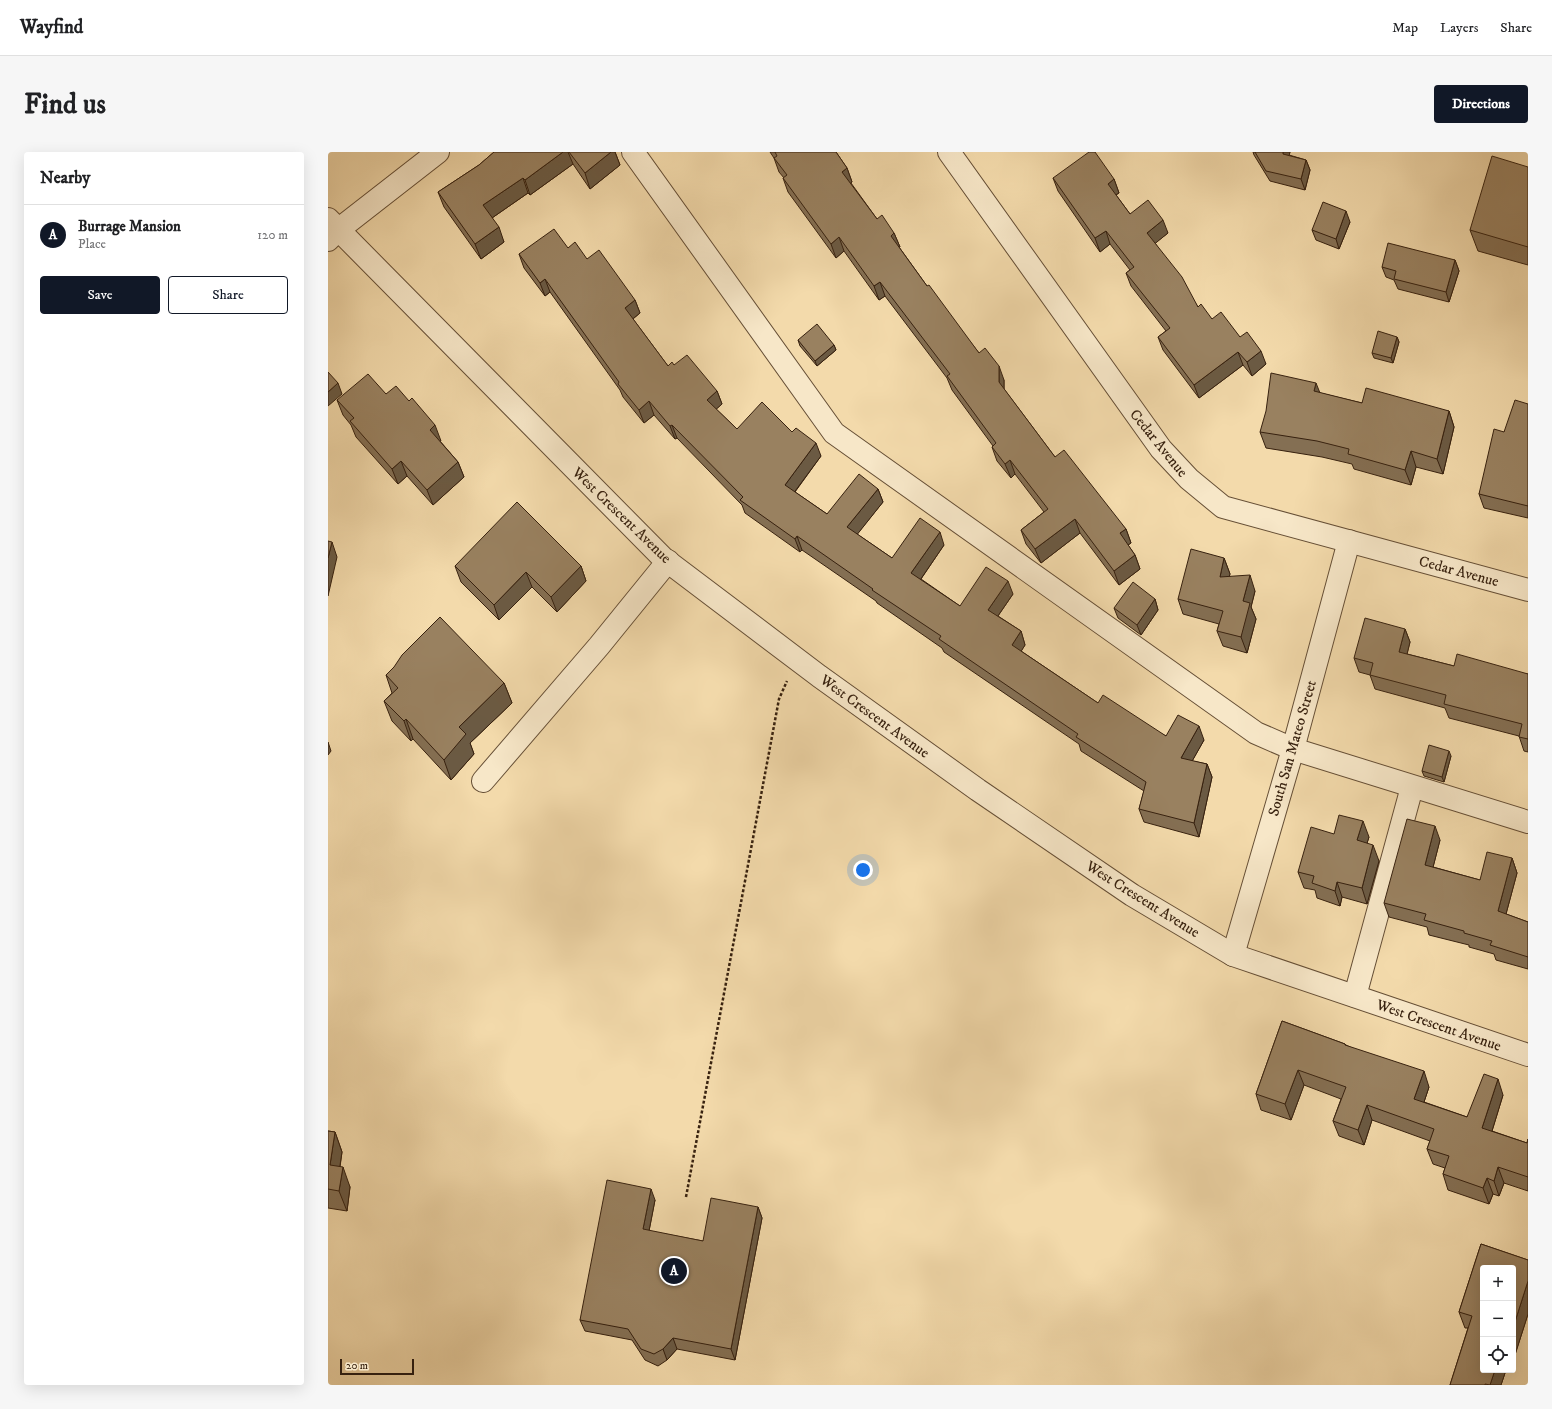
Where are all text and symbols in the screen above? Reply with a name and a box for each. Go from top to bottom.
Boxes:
text: Wayfind [20,16,83,39]
text: Map [1392,19,1418,37]
text: Layers [1440,19,1478,37]
text: Share [1500,19,1532,37]
button: Directions [1434,85,1528,123]
text: Find us [24,87,106,122]
text: Nearby [40,167,90,189]
text: Burrage Mansion [78,217,181,236]
text: A [49,227,57,243]
text: 120 m [257,227,288,243]
text: Place [78,236,106,252]
button: Save [40,276,160,314]
button: Share [168,276,288,314]
street label: Cedar Avenue [1125,405,1192,481]
street label: West Crescent Avenue [567,462,675,568]
street label: Cedar Avenue [1417,552,1501,591]
street label: West Crescent Avenue [815,670,933,762]
street label: South San Mateo Street [1264,678,1321,818]
street label: West Crescent Avenue [1081,856,1203,942]
your location [853,860,873,880]
street label: West Crescent Avenue [1373,995,1504,1056]
pin: A [661,1256,687,1286]
map controls [1480,1265,1516,1373]
button: + [1480,1265,1516,1301]
button: − [1480,1301,1516,1337]
button: locate [1480,1337,1516,1373]
scale bar [340,1357,414,1376]
text: 20 m [346,1359,368,1373]

